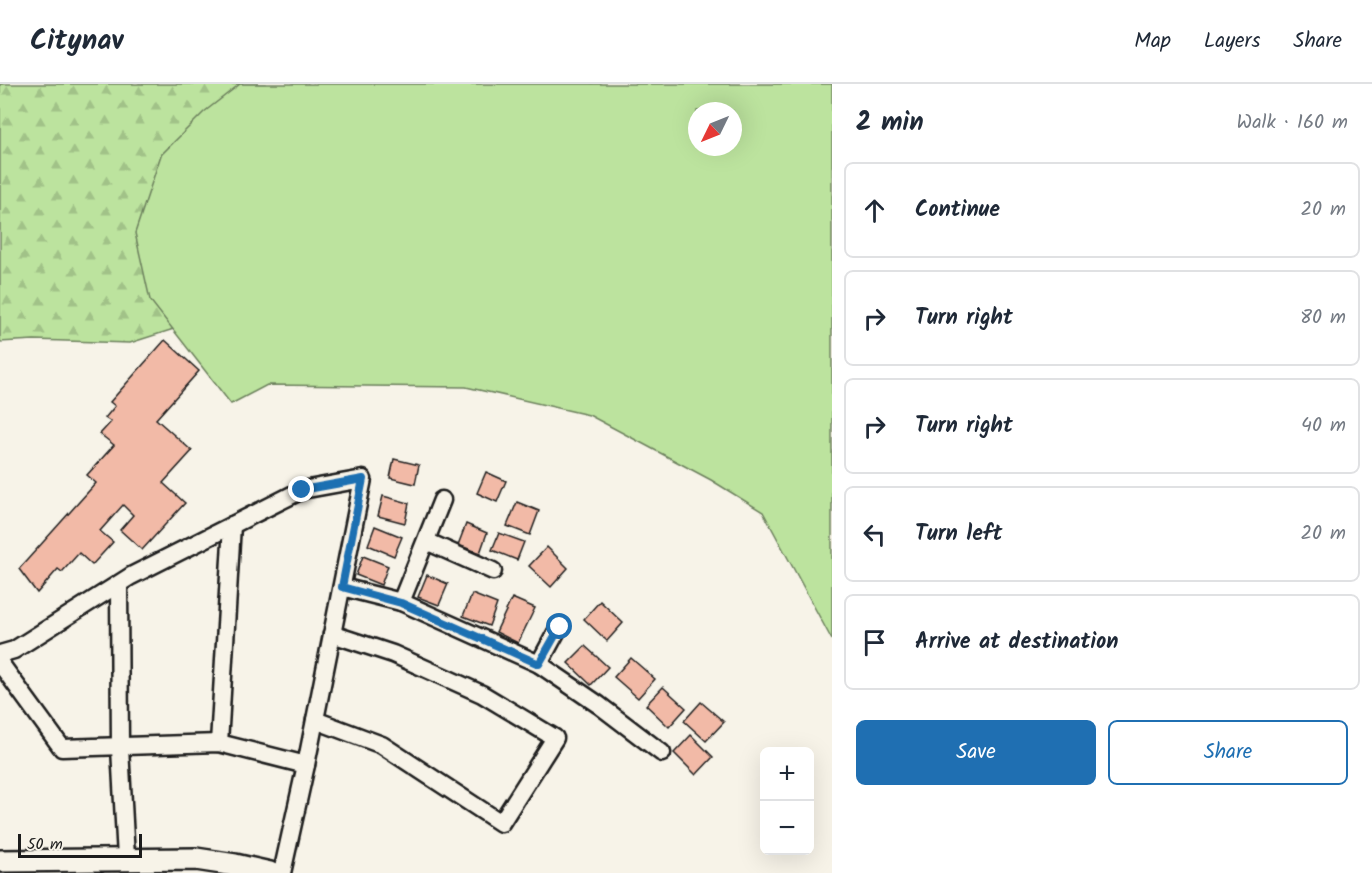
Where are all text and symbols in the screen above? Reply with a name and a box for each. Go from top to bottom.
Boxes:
text: Citynav [30,19,123,64]
text: Map [1134,25,1171,58]
text: Layers [1204,25,1260,58]
text: Share [1293,25,1342,58]
north arrow [688,102,742,156]
text: 2 min [856,102,924,144]
text: Walk · 160 m [1237,107,1348,139]
text: Continue [915,193,1000,228]
icon: ahead [858,194,891,227]
text: 20 m [1300,194,1346,226]
text: Turn right [915,301,1013,336]
icon: right [858,302,891,335]
text: 80 m [1300,302,1346,334]
text: Turn right [915,409,1013,444]
icon: right [858,410,891,443]
text: 40 m [1301,410,1346,442]
route end [288,476,314,502]
text: Turn left [915,517,1002,552]
icon: left [858,518,891,551]
text: 20 m [1300,518,1346,550]
route start [546,613,572,639]
text: Arrive at destination [915,625,1118,660]
icon: arrive [858,626,891,659]
button: Save [856,720,1096,785]
button: Share [1108,720,1348,785]
map controls [760,747,814,855]
button: + [760,747,814,801]
button: − [760,801,814,855]
scale bar [18,831,142,858]
text: 50 m [27,832,63,857]

